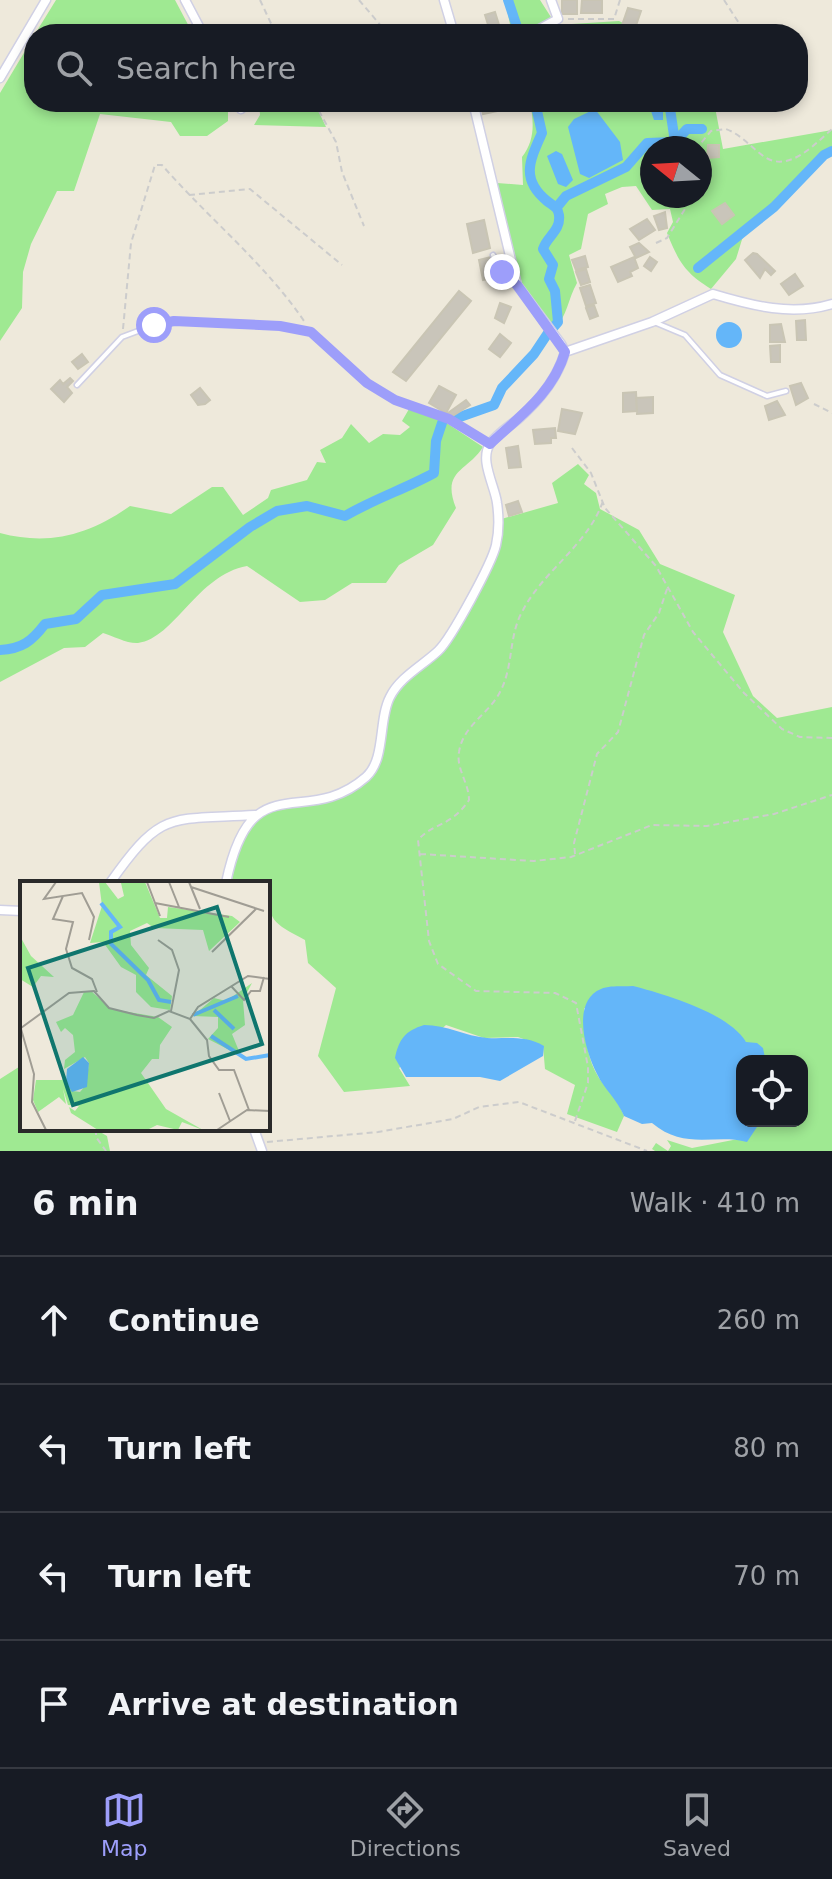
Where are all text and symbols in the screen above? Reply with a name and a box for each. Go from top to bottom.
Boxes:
search box [24,24,808,112]
icon: search [52,46,96,90]
text: Search here [116,51,296,86]
north arrow [640,136,712,208]
route end [484,254,520,290]
route start [136,307,172,343]
inset map [20,881,270,1131]
map controls [736,1055,808,1127]
button: locate [736,1055,808,1127]
text: 6 min [32,1183,139,1223]
text: Walk · 410 m [630,1188,800,1218]
icon: ahead [32,1298,76,1342]
text: Continue [108,1303,260,1338]
text: 260 m [717,1305,800,1335]
icon: left [32,1426,76,1470]
text: Turn left [108,1431,251,1466]
text: 80 m [733,1433,800,1463]
icon: left [32,1554,76,1598]
text: Turn left [108,1559,251,1594]
text: 70 m [733,1561,800,1591]
icon: arrive [32,1682,76,1726]
text: Arrive at destination [108,1687,459,1722]
tab: Map [101,1788,148,1861]
tab: Directions [350,1788,461,1861]
tab: Saved [663,1788,731,1861]

